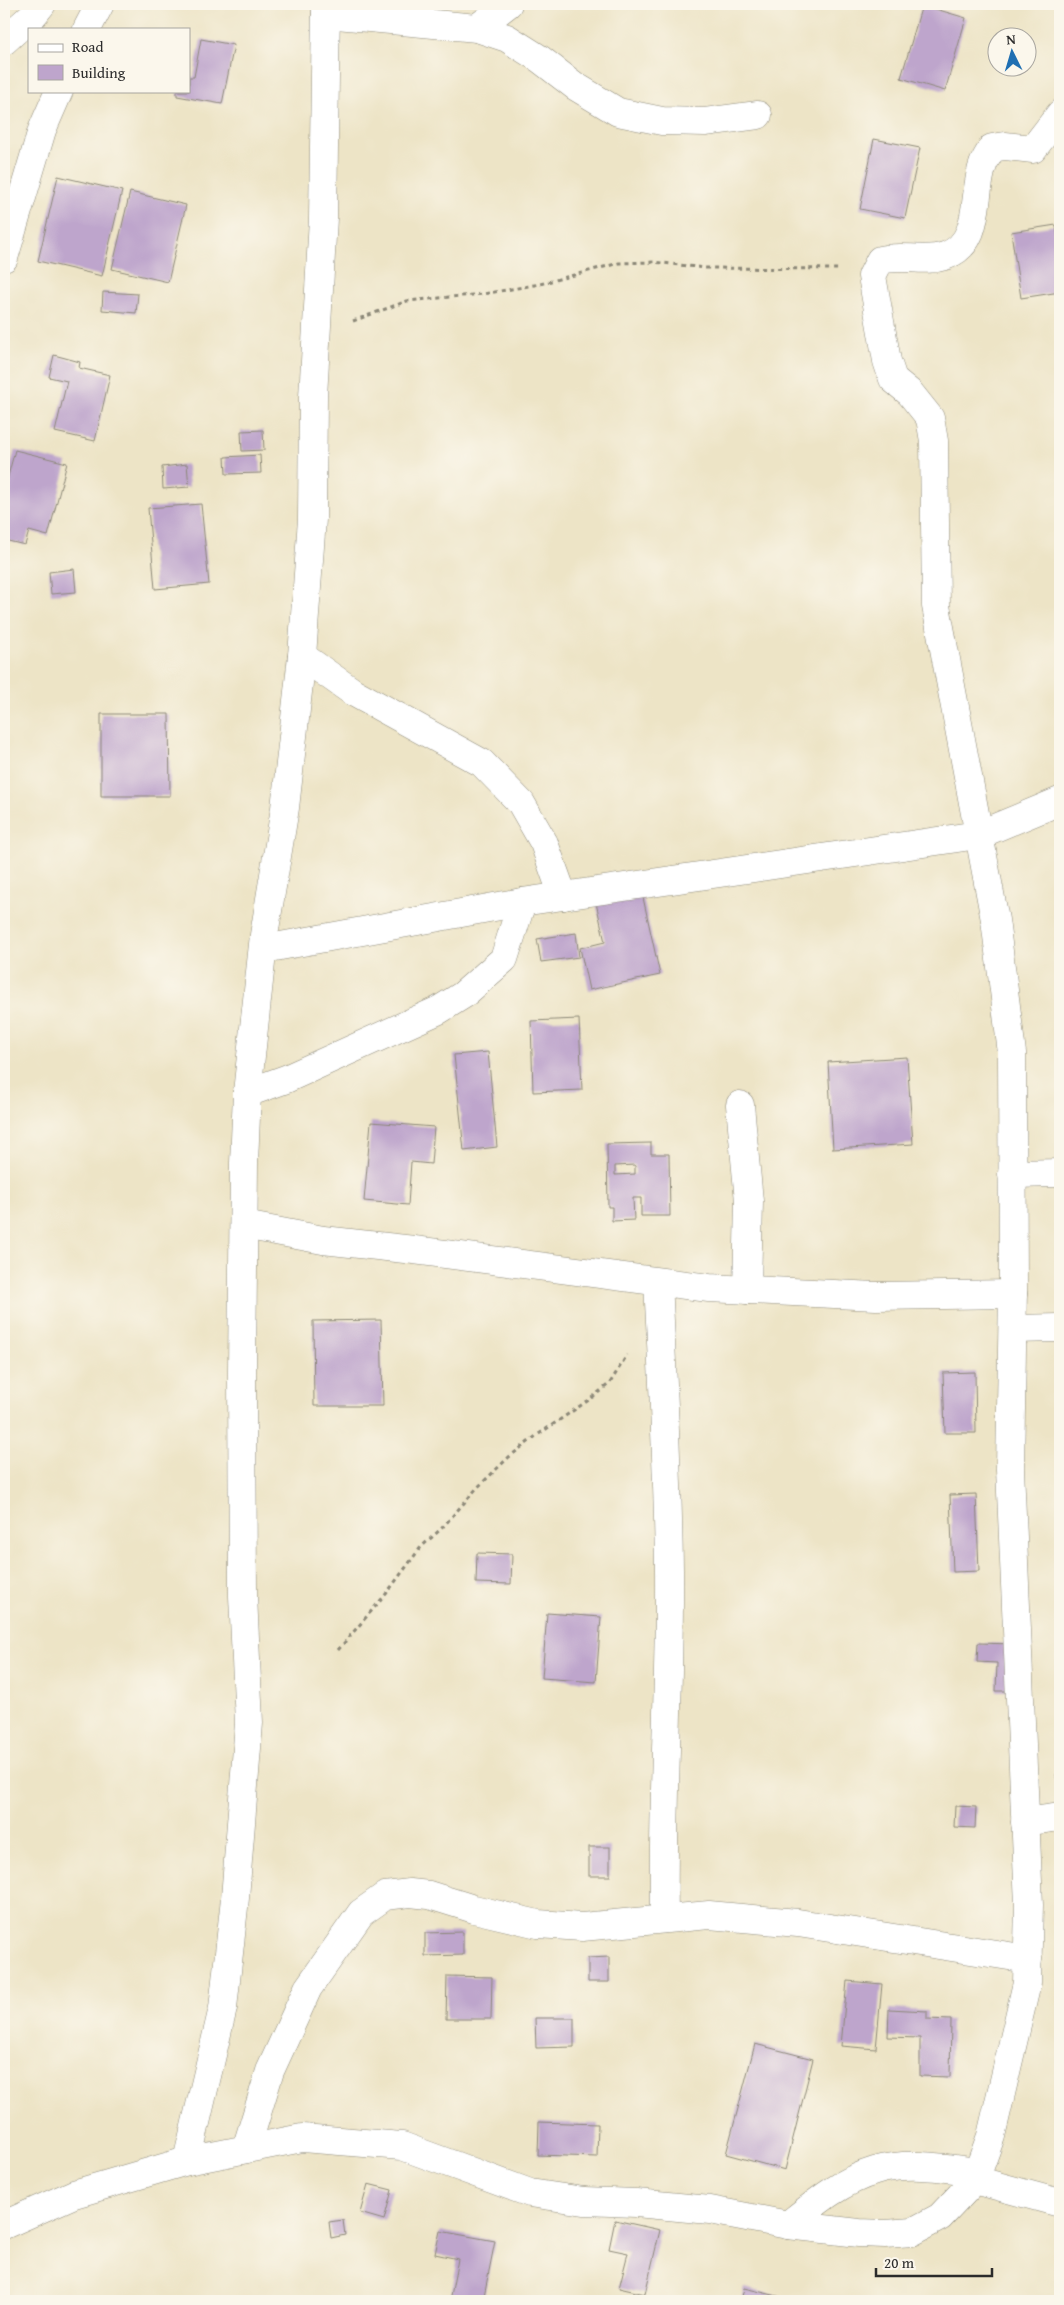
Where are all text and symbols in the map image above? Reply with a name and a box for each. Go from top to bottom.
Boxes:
legend [28,28,190,92]
north arrow [986,28,1036,78]
text: N [1005,29,1017,49]
text: Road [72,36,103,57]
text: Building [72,62,126,83]
scale bar [876,2245,993,2277]
text: 20 m [884,2252,915,2273]

